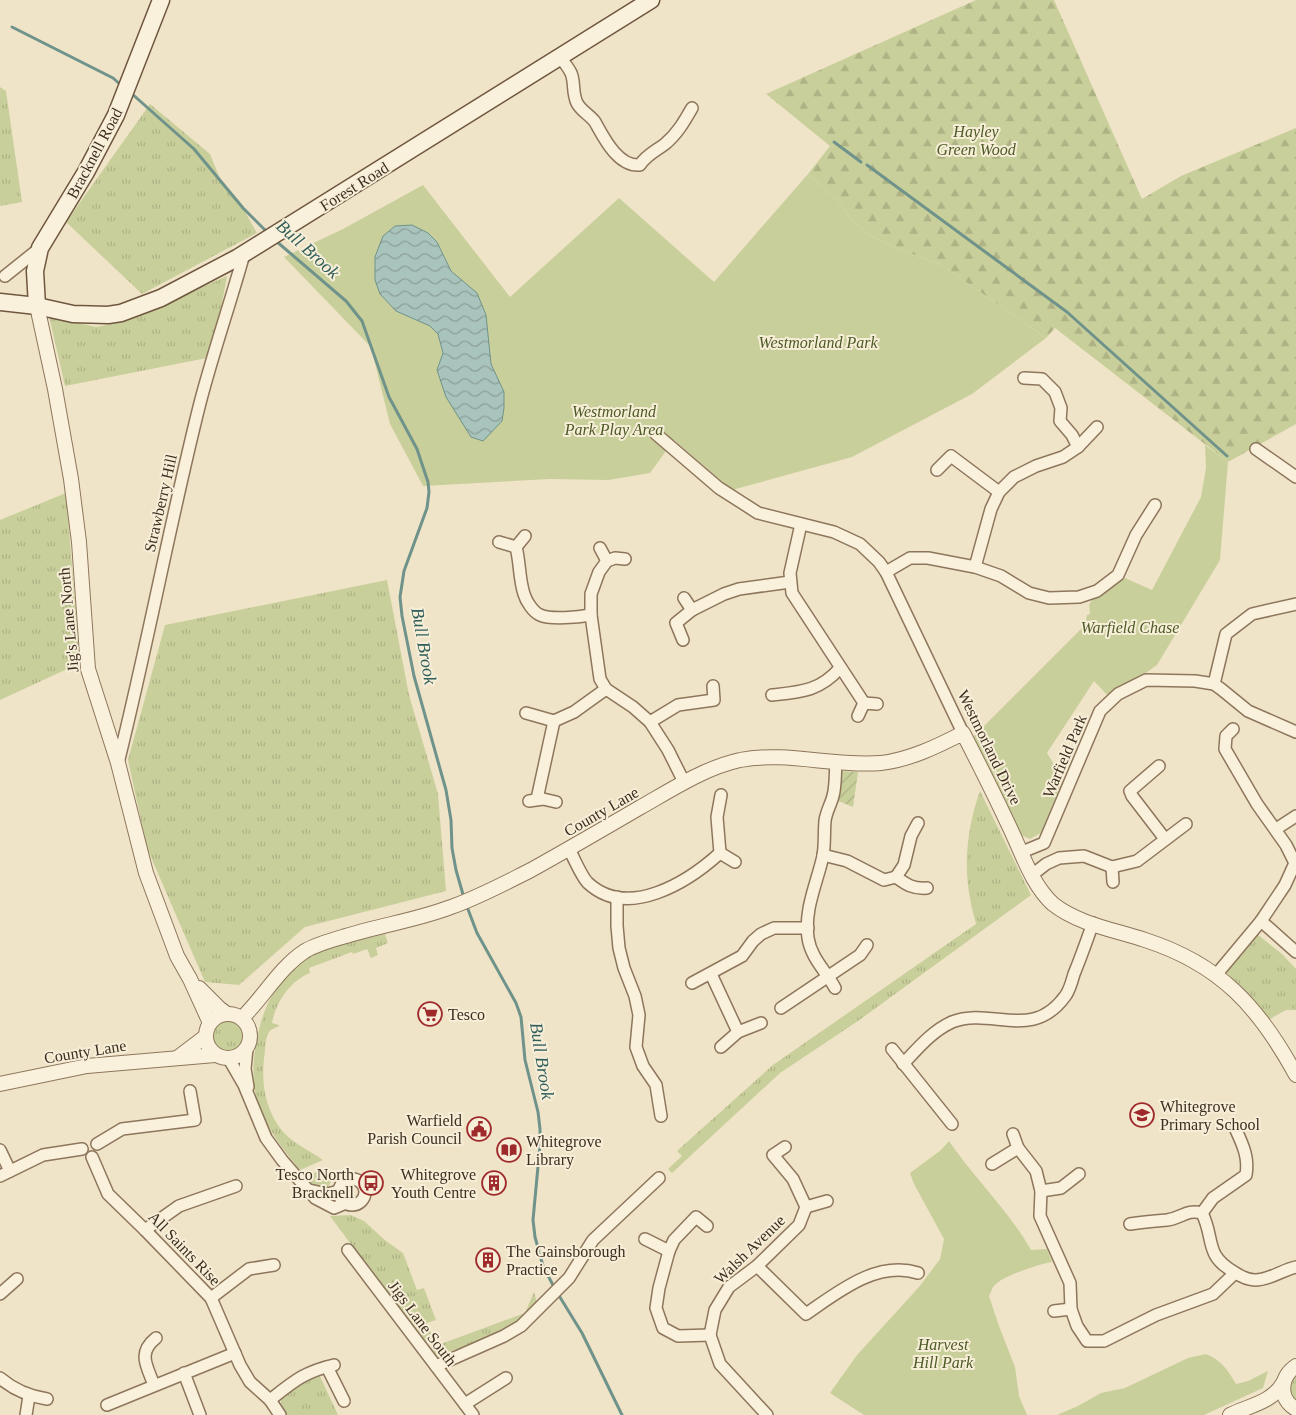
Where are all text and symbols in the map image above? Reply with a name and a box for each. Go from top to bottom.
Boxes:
street label: Bracknell Road [63,105,125,201]
park label: Hayley Green Wood [936,123,1017,158]
street label: Forest Road [317,159,392,214]
water label: Bull Brook [272,216,344,283]
park label: Westmorland Park [759,334,878,351]
park label: Westmorland Park Play Area [564,403,663,439]
street label: Strawberry Hill [141,452,181,554]
street label: Jig's Lane North [55,567,83,673]
water label: Bull Brook [407,606,441,687]
park label: Warfield Chase [1081,619,1179,637]
street label: Westmorland Drive [954,687,1025,807]
street label: Warfield Park [1039,712,1090,800]
street label: County Lane [561,783,642,840]
supermarket icon: Tesco [417,1001,443,1027]
place label: Tesco [448,1006,485,1023]
water label: Bull Brook [526,1021,558,1102]
street label: County Lane [43,1037,128,1067]
place label: Whitegrove Primary School [1160,1098,1261,1134]
school or university icon: Whitegrove Primary School [1129,1102,1155,1128]
place label: Warfield Parish Council [367,1112,463,1147]
public building icon: Warfield Parish Council [466,1116,492,1142]
place label: Whitegrove Library [526,1133,602,1169]
library icon: Whitegrove Library [496,1137,522,1163]
place label: Tesco North Bracknell [276,1166,355,1201]
place label: Whitegrove Youth Centre [391,1166,476,1201]
bus stop icon: Tesco North Bracknell [358,1170,384,1196]
building icon: Whitegrove Youth Centre [481,1170,507,1196]
street label: All Saints Rise [145,1208,224,1289]
street label: Walsh Avenue [711,1212,788,1287]
place label: The Gainsborough Practice [506,1243,626,1278]
building icon: The Gainsborough Practice [475,1247,501,1273]
street label: Jigs Lane South [384,1277,460,1370]
park label: Harvest Hill Park [912,1336,974,1371]

